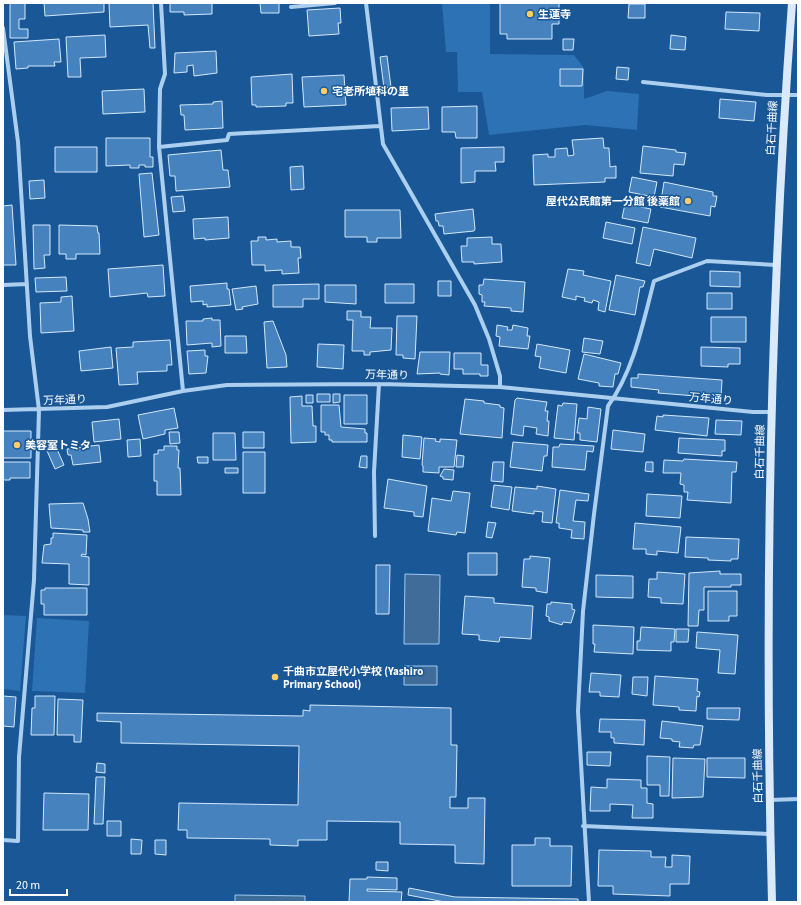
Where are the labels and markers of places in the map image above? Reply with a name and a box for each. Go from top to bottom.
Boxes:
place label: 生蓮寺 [538,7,571,22]
marker: 生蓮寺 [525,9,535,19]
place label: 宅老所埴科の里 [332,84,409,99]
marker: 宅老所埴科の里 [319,86,329,96]
place label: 屋代公民館第一分館 後薬館 [546,194,680,209]
marker: 屋代公民館第一分館 後薬館 [683,196,693,206]
place label: 美容室トミタ [25,438,91,453]
marker: 美容室トミタ [12,440,22,450]
place label: 千曲市立屋代小学校 (Yashiro Primary School) [283,664,423,692]
marker: 千曲市立屋代小学校 (Yashiro Primary School) [270,672,280,682]

